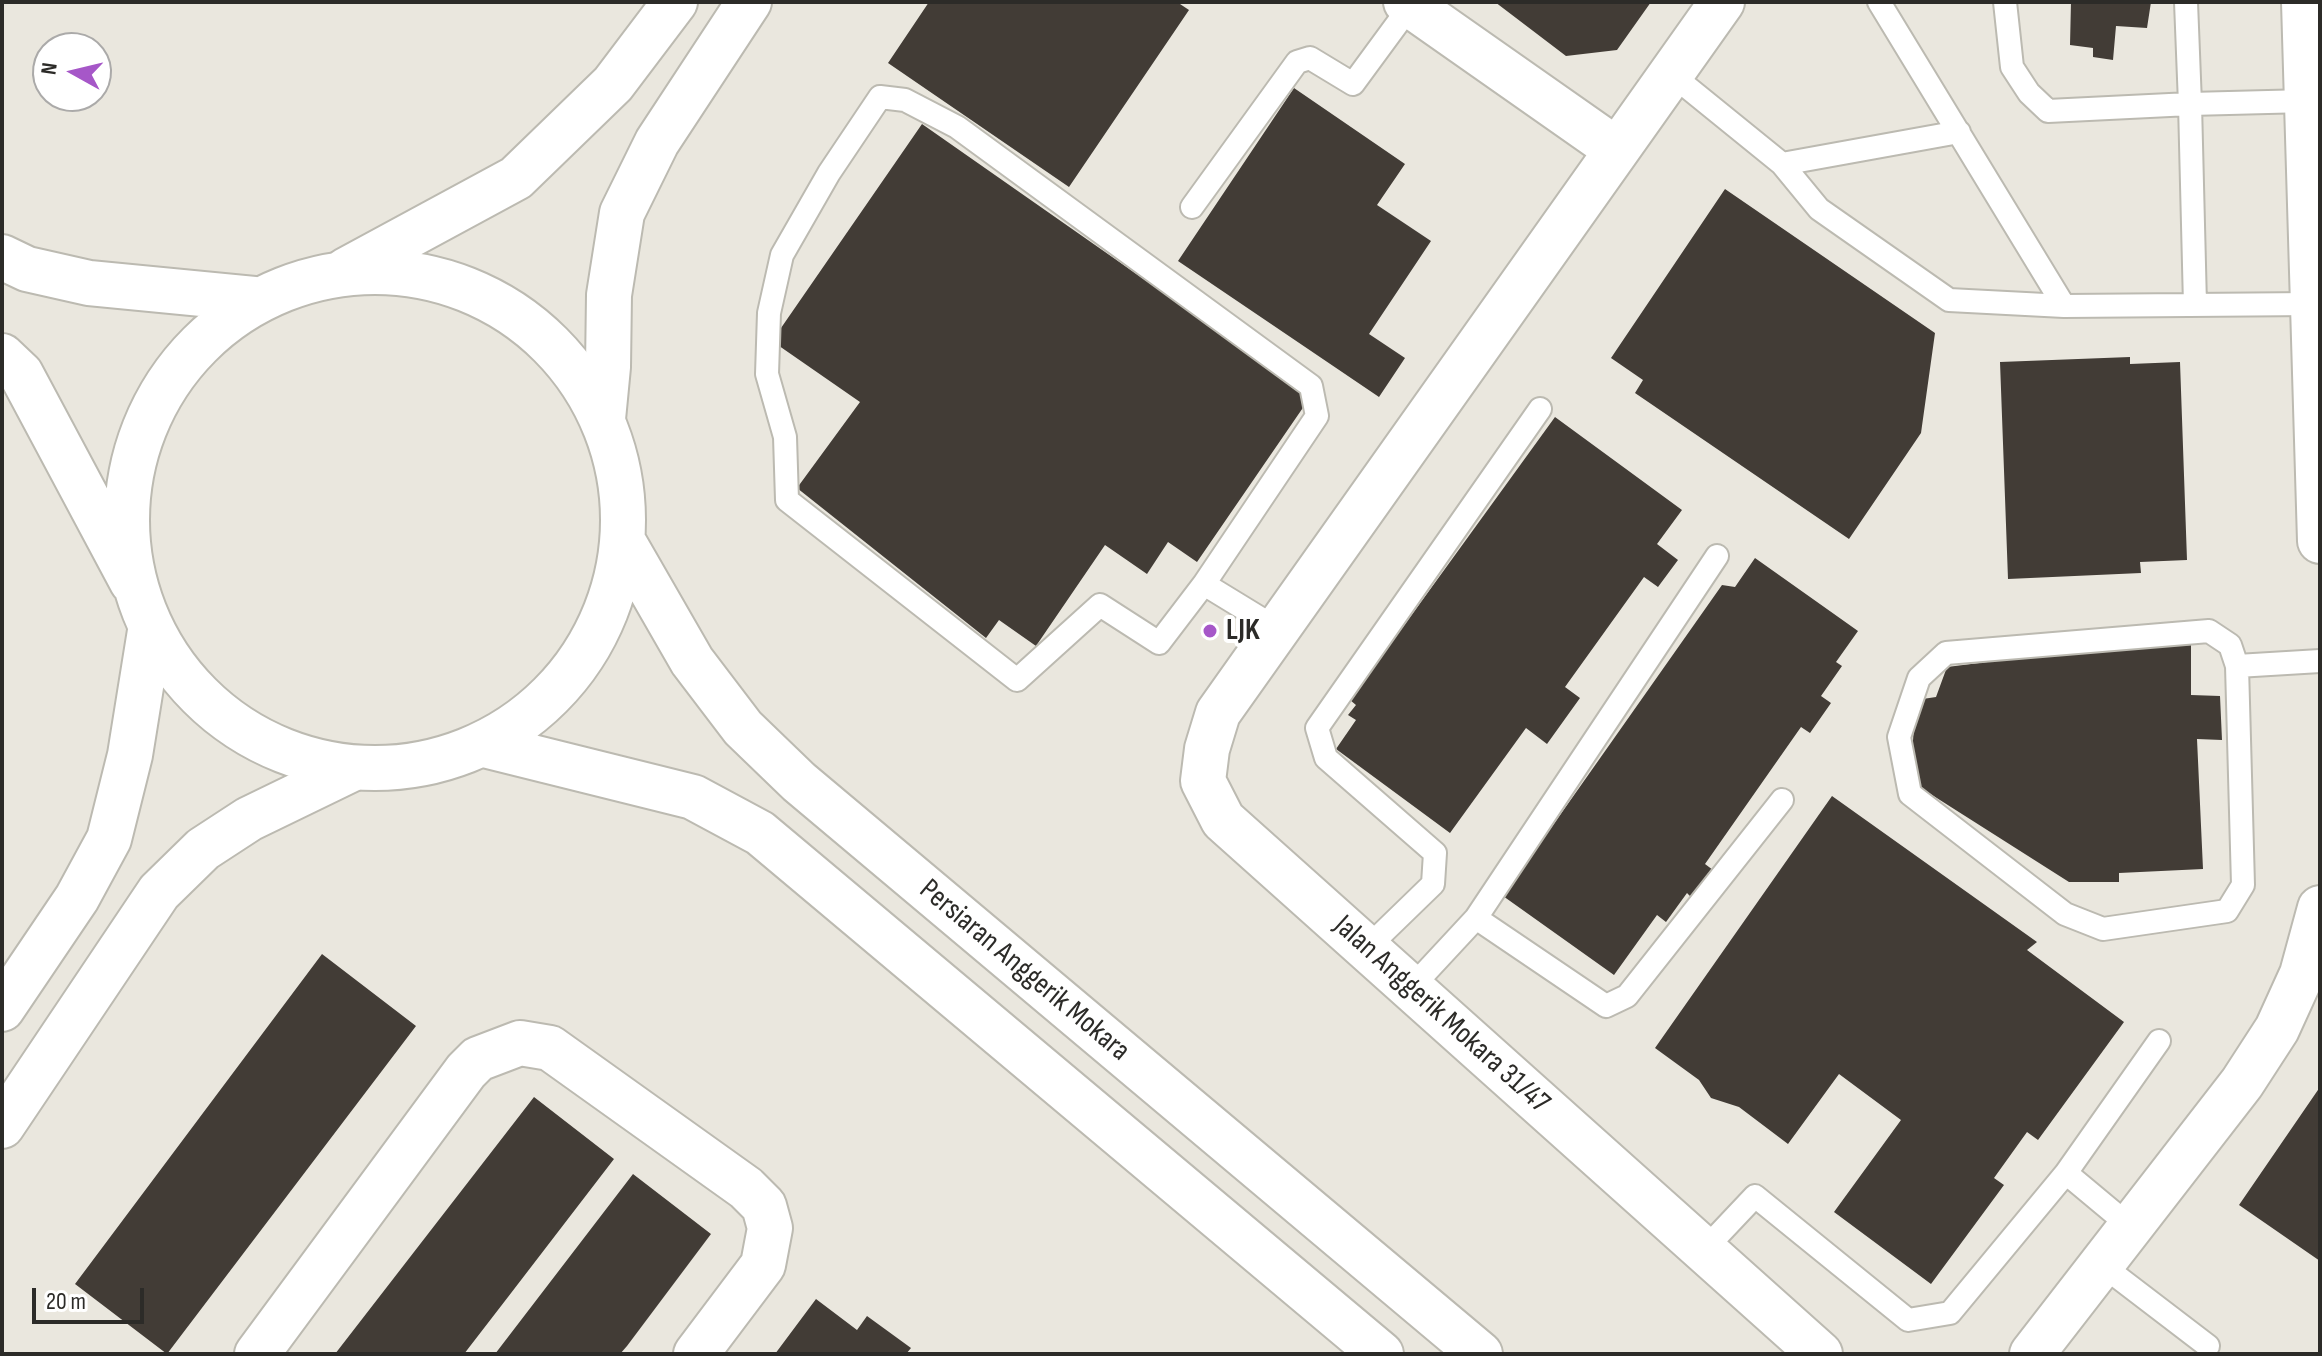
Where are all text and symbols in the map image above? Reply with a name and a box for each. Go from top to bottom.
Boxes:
north arrow [32,32,112,112]
text: N [36,61,64,77]
place label: LJK [1226,613,1260,649]
marker: LJK [1201,622,1219,640]
street label: Persiaran Anggerik Mokara [911,872,1137,1070]
street label: Jalan Anggerik Mokara 31/47 [1326,909,1556,1121]
scale bar [36,1272,148,1322]
text: 20 m [46,1287,86,1316]

